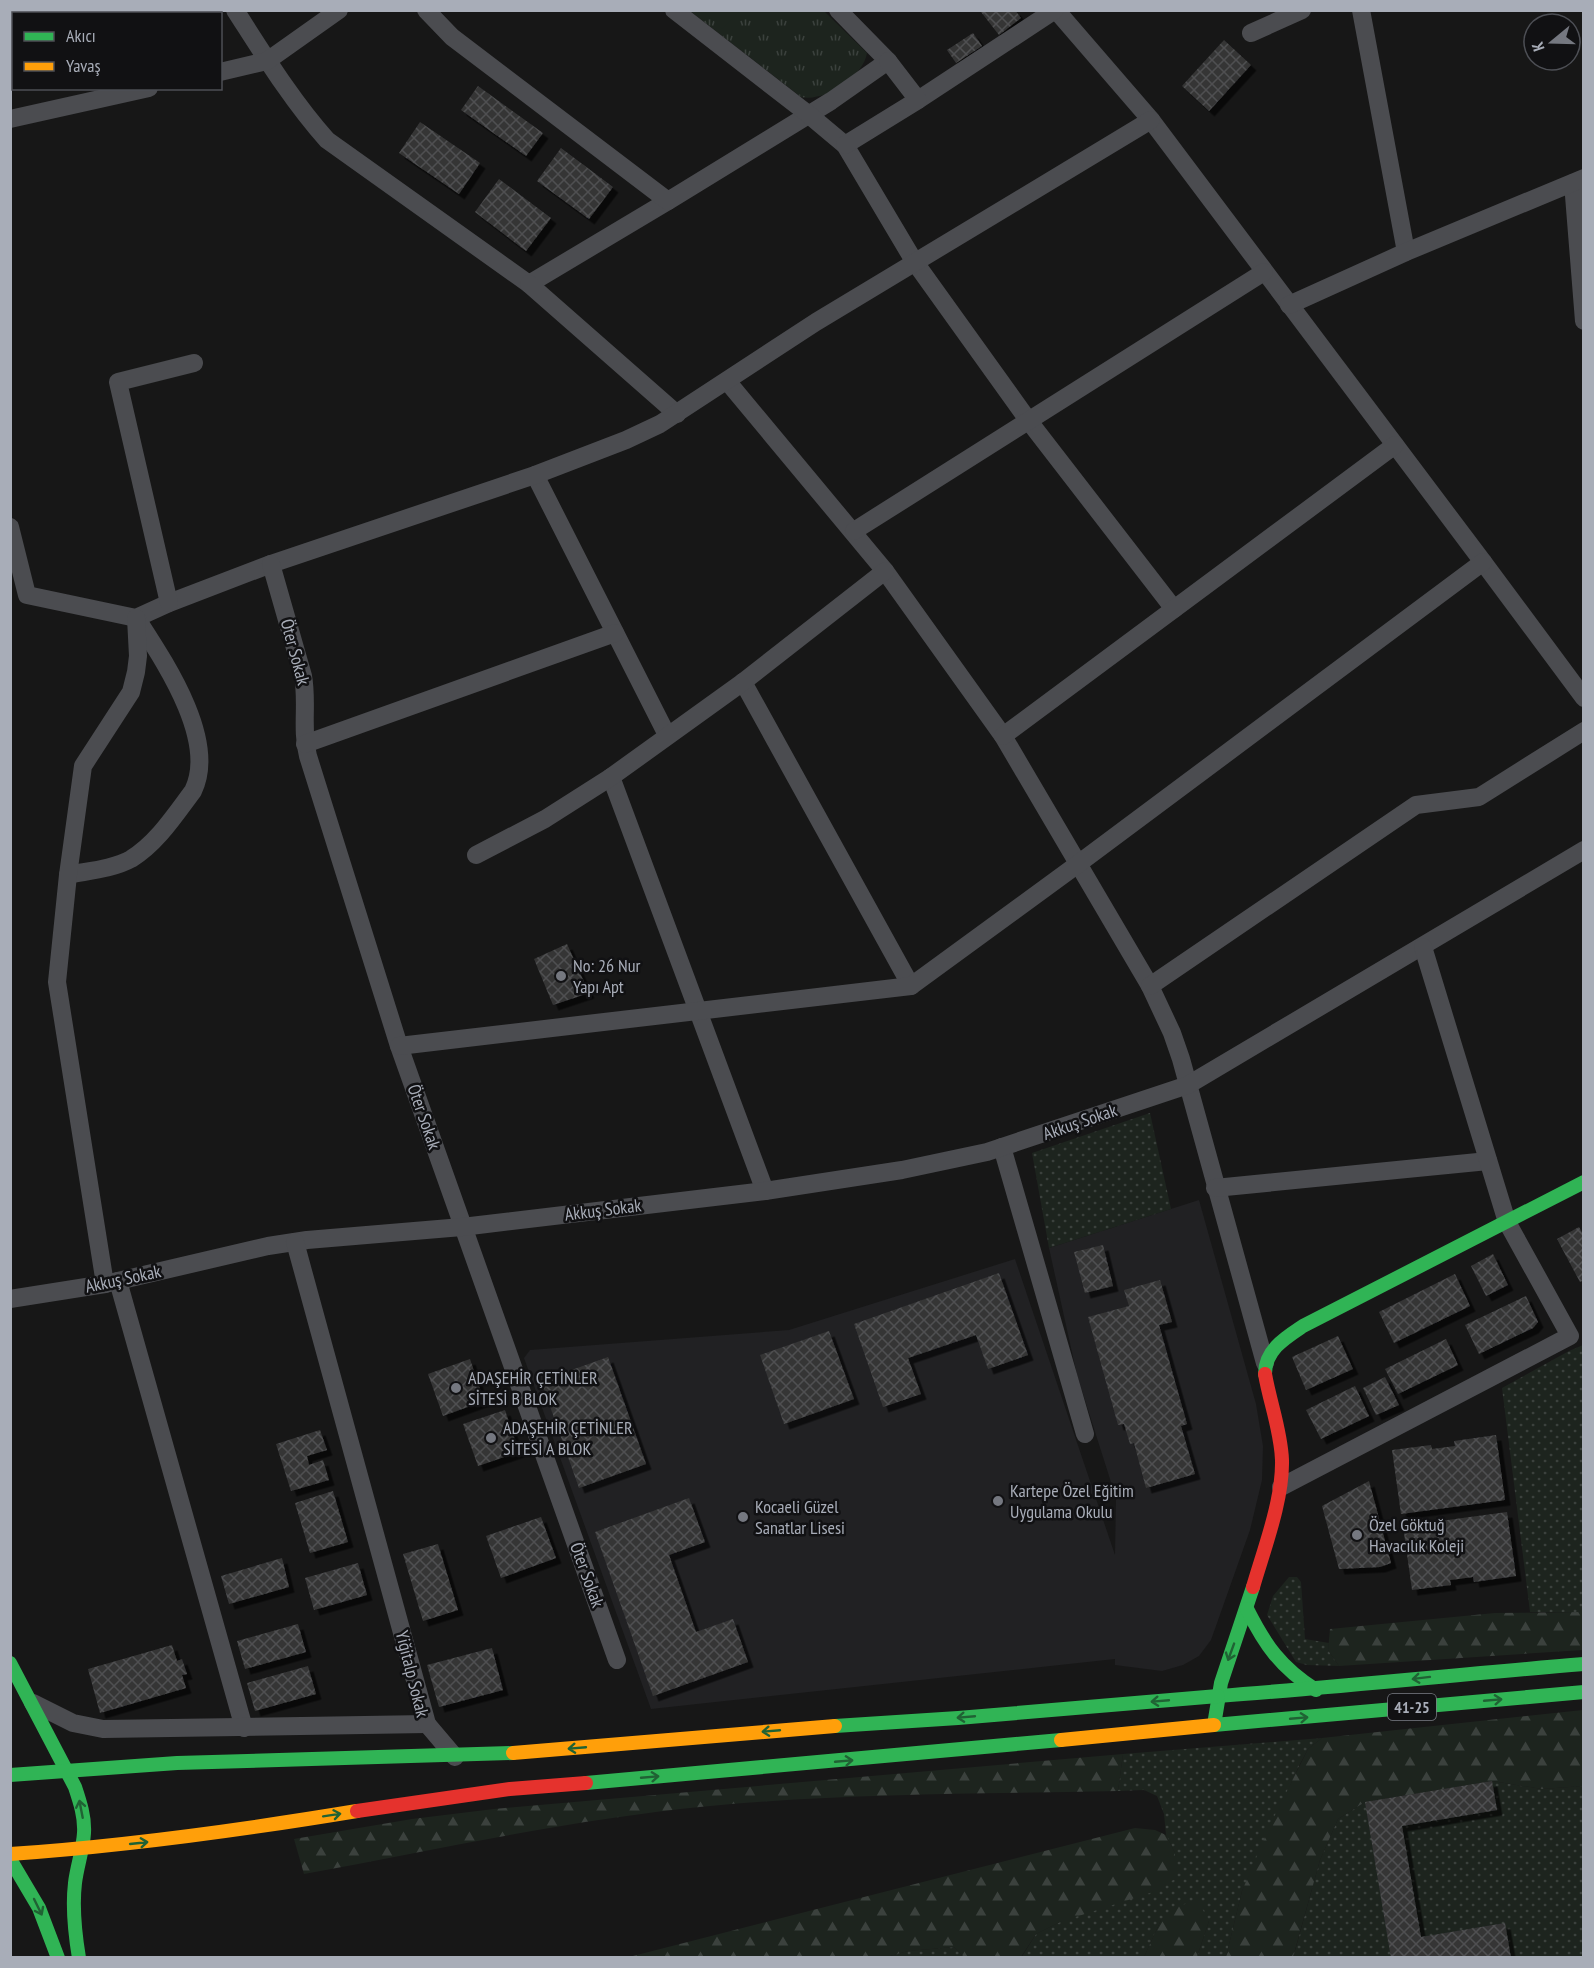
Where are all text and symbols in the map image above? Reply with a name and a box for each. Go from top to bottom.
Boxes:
legend [12,12,222,90]
north arrow [1522,12,1582,72]
text: Akıcı [66,24,96,47]
text: K [1527,39,1549,54]
text: Yavaş [66,54,101,77]
street label: Öter Sokak [276,616,315,687]
place label: No: 26 Nur Yapı Apt [573,954,640,998]
marker: No: 26 Nur Yapı Apt [554,969,568,983]
street label: Öter Sokak [403,1081,446,1153]
street label: Akkuş Sokak [1040,1098,1120,1145]
street label: Akkuş Sokak [563,1193,642,1226]
street label: Akkuş Sokak [83,1259,163,1298]
place label: ADAŞEHİR ÇETİNLER SİTESİ B BLOK [468,1366,598,1410]
marker: ADAŞEHİR ÇETİNLER SİTESİ B BLOK [449,1381,463,1395]
place label: ADAŞEHİR ÇETİNLER SİTESİ A BLOK [503,1416,633,1460]
marker: ADAŞEHİR ÇETİNLER SİTESİ A BLOK [484,1431,498,1445]
place label: Kartepe Özel Eğitim Uygulama Okulu [1010,1479,1134,1523]
marker: Kartepe Özel Eğitim Uygulama Okulu [991,1494,1005,1508]
place label: Kocaeli Güzel Sanatlar Lisesi [755,1495,845,1539]
marker: Kocaeli Güzel Sanatlar Lisesi [736,1510,750,1524]
place label: Özel Göktuğ Havacılık Koleji [1369,1513,1464,1557]
marker: Özel Göktuğ Havacılık Koleji [1350,1528,1364,1542]
street label: Öter Sokak [565,1539,610,1610]
street label: Yiğitalp Sokak [391,1628,434,1720]
one-way arrow [1224,1642,1235,1660]
one-way arrow [1411,1673,1431,1684]
road number: 41-25 [1388,1694,1436,1720]
one-way arrow [1483,1694,1503,1705]
one-way arrow [1151,1696,1170,1707]
one-way arrow [956,1712,976,1723]
one-way arrow [1289,1712,1308,1723]
one-way arrow [762,1726,782,1737]
one-way arrow [567,1743,587,1754]
one-way arrow [834,1755,854,1766]
one-way arrow [640,1771,660,1782]
one-way arrow [75,1799,86,1819]
one-way arrow [321,1809,341,1820]
one-way arrow [128,1837,148,1848]
one-way arrow [32,1897,44,1915]

